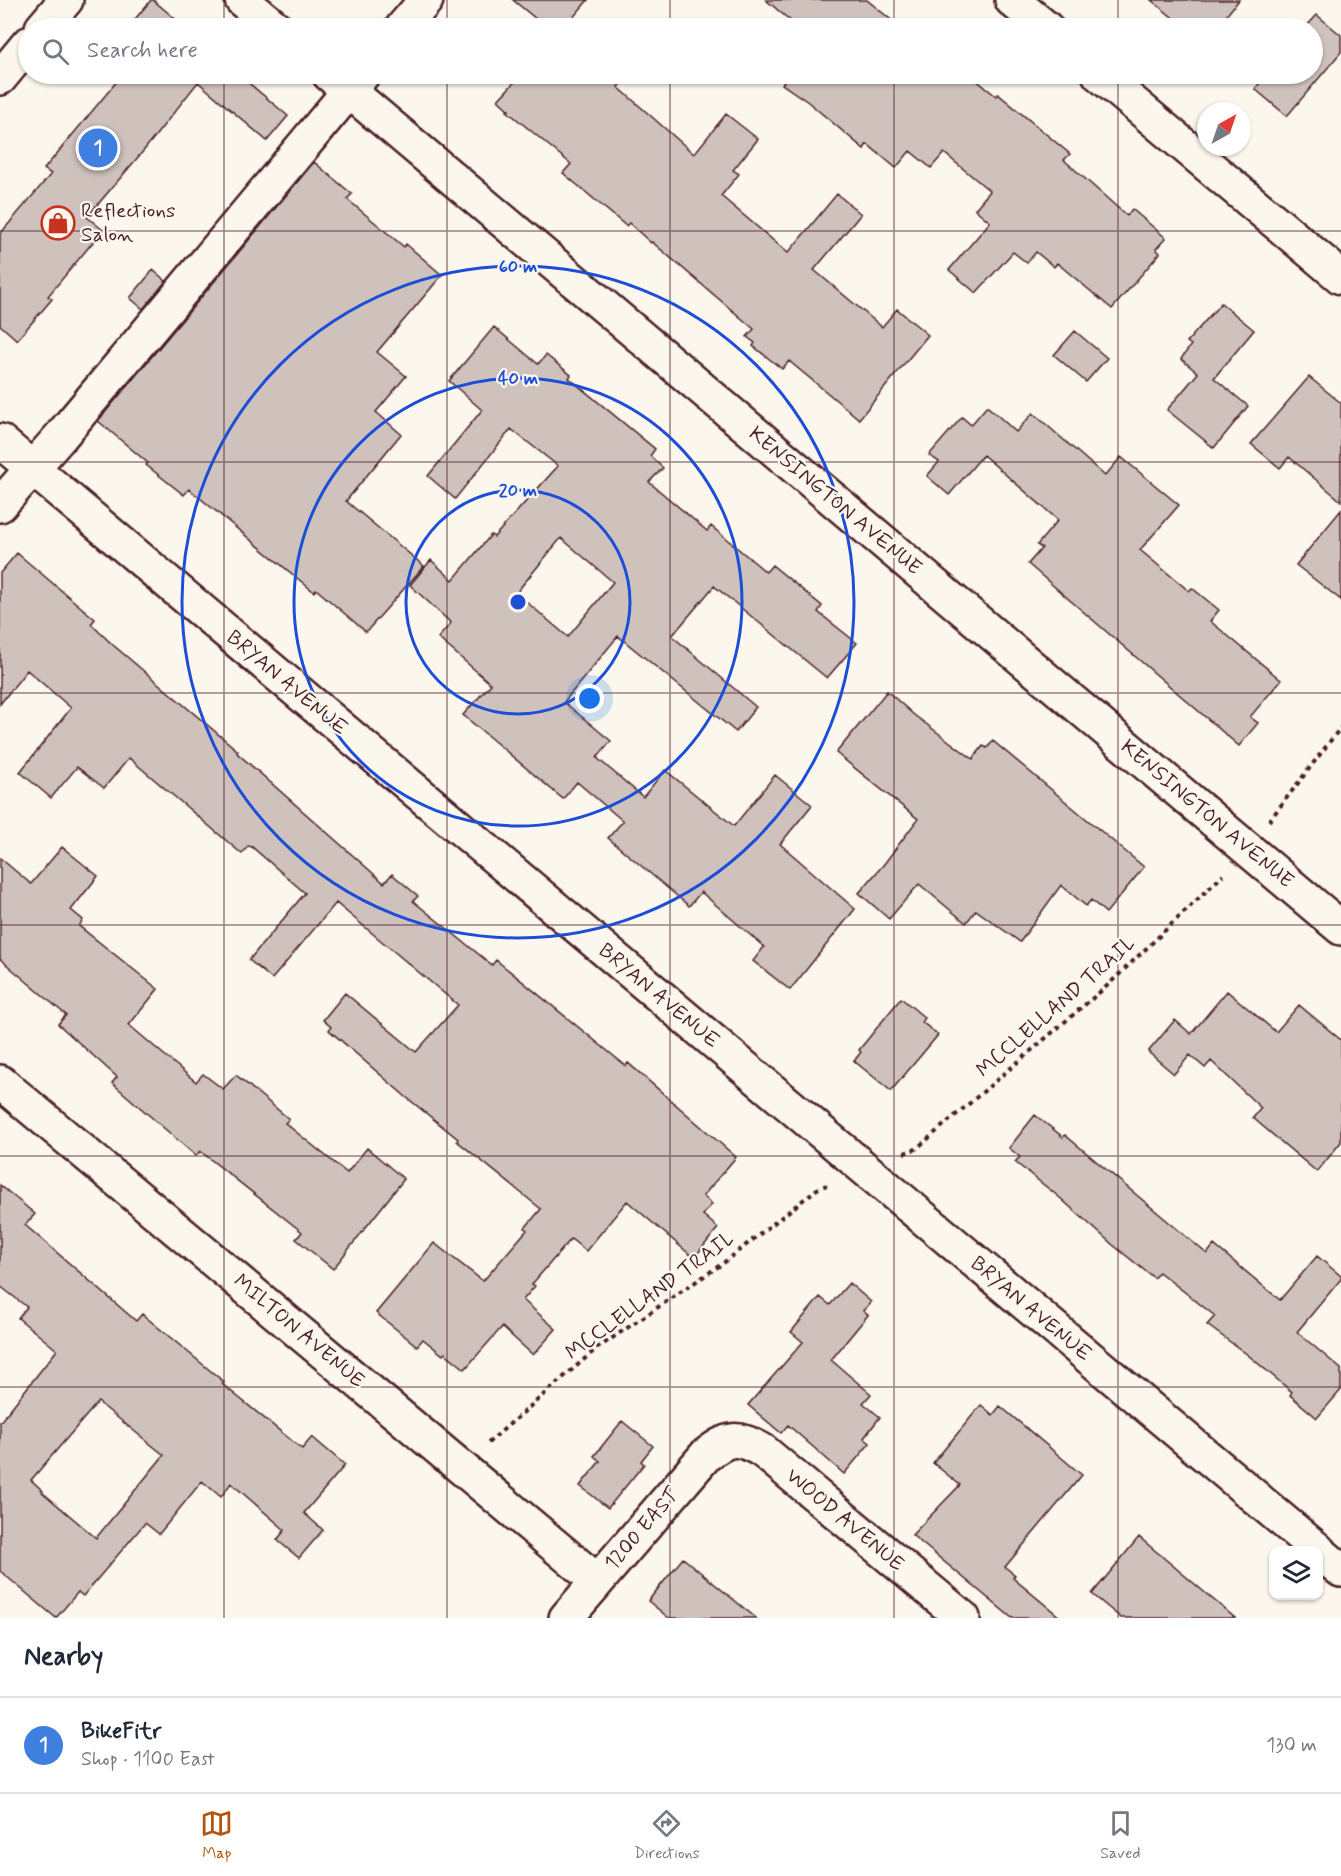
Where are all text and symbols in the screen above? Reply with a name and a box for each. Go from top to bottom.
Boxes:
search box [18,18,1323,84]
icon: search [39,35,72,68]
text: Search here [87,37,198,65]
north arrow [1197,102,1251,156]
pin: 1 [78,126,118,170]
place label: Reflections Salon [81,197,175,249]
shop icon: Reflections Salon [40,205,76,241]
text: 60 m [499,255,537,279]
text: 40 m [498,367,538,391]
street label: KENSINGTON AVENUE [743,420,927,582]
text: 20 m [499,479,537,503]
centre of rings [508,592,528,612]
street label: BRYAN AVENUE [220,624,354,742]
your location [575,684,604,713]
street label: KENSINGTON AVENUE [1115,733,1299,895]
street label: MCCLELLAND TRAIL [970,930,1142,1084]
street label: BRYAN AVENUE [592,937,726,1055]
street label: MCCLELLAND TRAIL [560,1225,740,1367]
street label: BRYAN AVENUE [964,1250,1098,1368]
street label: MILTON AVENUE [227,1268,371,1394]
street label: WOOD AVENUE [780,1462,910,1578]
street label: 1200 EAST [598,1481,686,1576]
map controls [1269,1546,1323,1600]
button: layers [1269,1546,1323,1600]
text: Nearby [24,1640,103,1674]
text: BikeFitr [81,1718,161,1746]
text: 1 [39,1732,48,1759]
text: 130 m [1266,1732,1317,1759]
text: Shop · 1100 East [81,1746,215,1773]
tab: Map [200,1807,233,1864]
tab: Directions [634,1807,700,1864]
tab: Saved [1100,1807,1141,1864]

